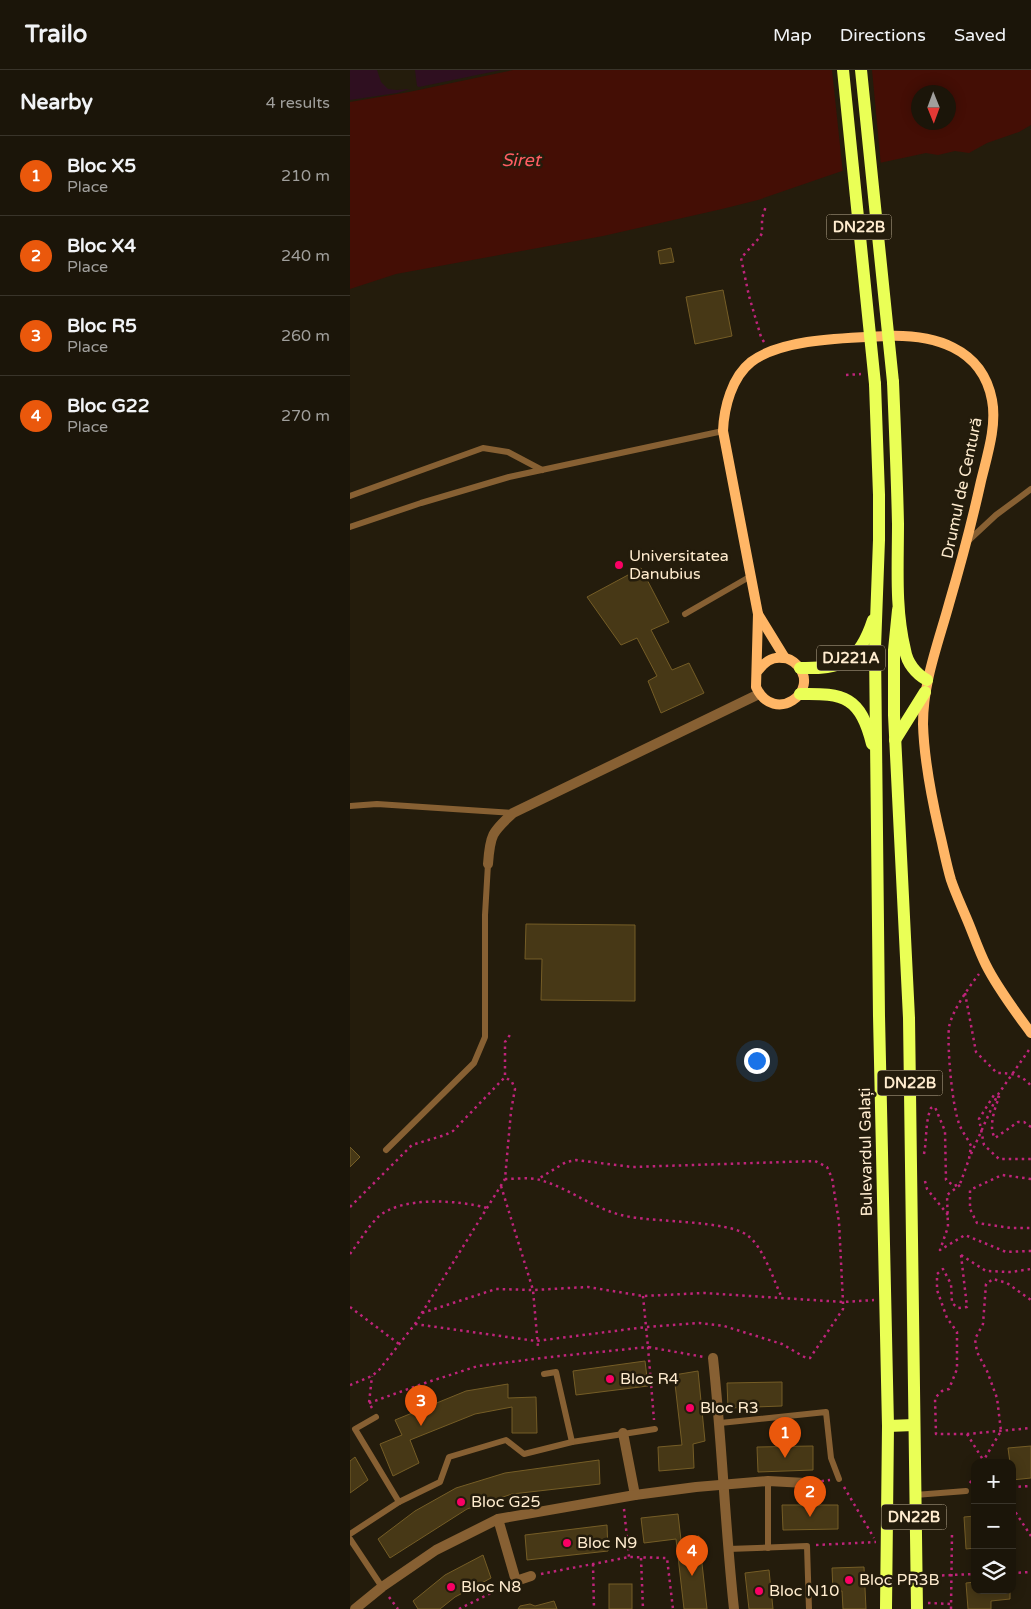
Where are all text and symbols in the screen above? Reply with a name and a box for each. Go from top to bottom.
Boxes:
text: Trailo [25,20,87,49]
text: Map [773,24,812,46]
text: Directions [840,24,926,46]
text: Saved [954,24,1006,46]
north arrow [911,85,956,130]
text: Nearby [20,90,93,115]
text: 4 results [266,93,330,113]
water label: Siret [501,149,543,171]
text: Bloc X5 [67,155,136,177]
text: 1 [31,166,41,186]
text: 210 m [281,166,330,186]
text: Place [67,177,108,197]
road number: DN22B [826,214,892,240]
text: Bloc X4 [67,235,136,257]
text: 2 [31,246,41,266]
text: 240 m [281,246,330,266]
text: Place [67,257,108,277]
text: Bloc R5 [67,315,137,337]
text: 3 [31,326,41,346]
text: 260 m [281,326,330,346]
text: Place [67,337,108,357]
text: Bloc G22 [67,395,150,417]
text: 4 [31,406,41,426]
text: 270 m [281,406,330,426]
street label: Drumul de Centură [937,415,987,561]
text: Place [67,417,108,437]
place label: Universitatea Danubius [629,546,729,584]
marker: Universitatea Danubius [613,559,625,571]
road number: DJ221A [817,646,885,670]
your location [744,1048,770,1074]
road number: DN22B [878,1070,942,1096]
street label: Bulevardul Galați [855,1087,877,1217]
place label: Bloc R4 [620,1369,679,1389]
marker: Bloc R4 [604,1373,616,1385]
pin: 3 [405,1385,437,1426]
place label: Bloc R3 [700,1398,759,1418]
marker: Bloc R3 [684,1402,696,1414]
pin: 1 [769,1417,801,1458]
map controls [971,1459,1016,1594]
button: + [971,1459,1016,1504]
pin: 2 [794,1476,826,1517]
place label: Bloc G25 [471,1492,541,1512]
marker: Bloc G25 [455,1496,467,1508]
road number: DN22B [882,1504,946,1530]
button: − [971,1504,1016,1549]
place label: Bloc N9 [577,1533,637,1553]
pin: 4 [676,1535,708,1576]
marker: Bloc N9 [561,1537,573,1549]
button: layers [971,1549,1016,1594]
place label: Bloc PR3B [859,1570,940,1590]
marker: Bloc PR3B [843,1574,855,1586]
place label: Bloc N8 [461,1577,521,1597]
marker: Bloc N8 [445,1581,457,1593]
place label: Bloc N10 [769,1581,839,1601]
marker: Bloc N10 [753,1585,765,1597]

